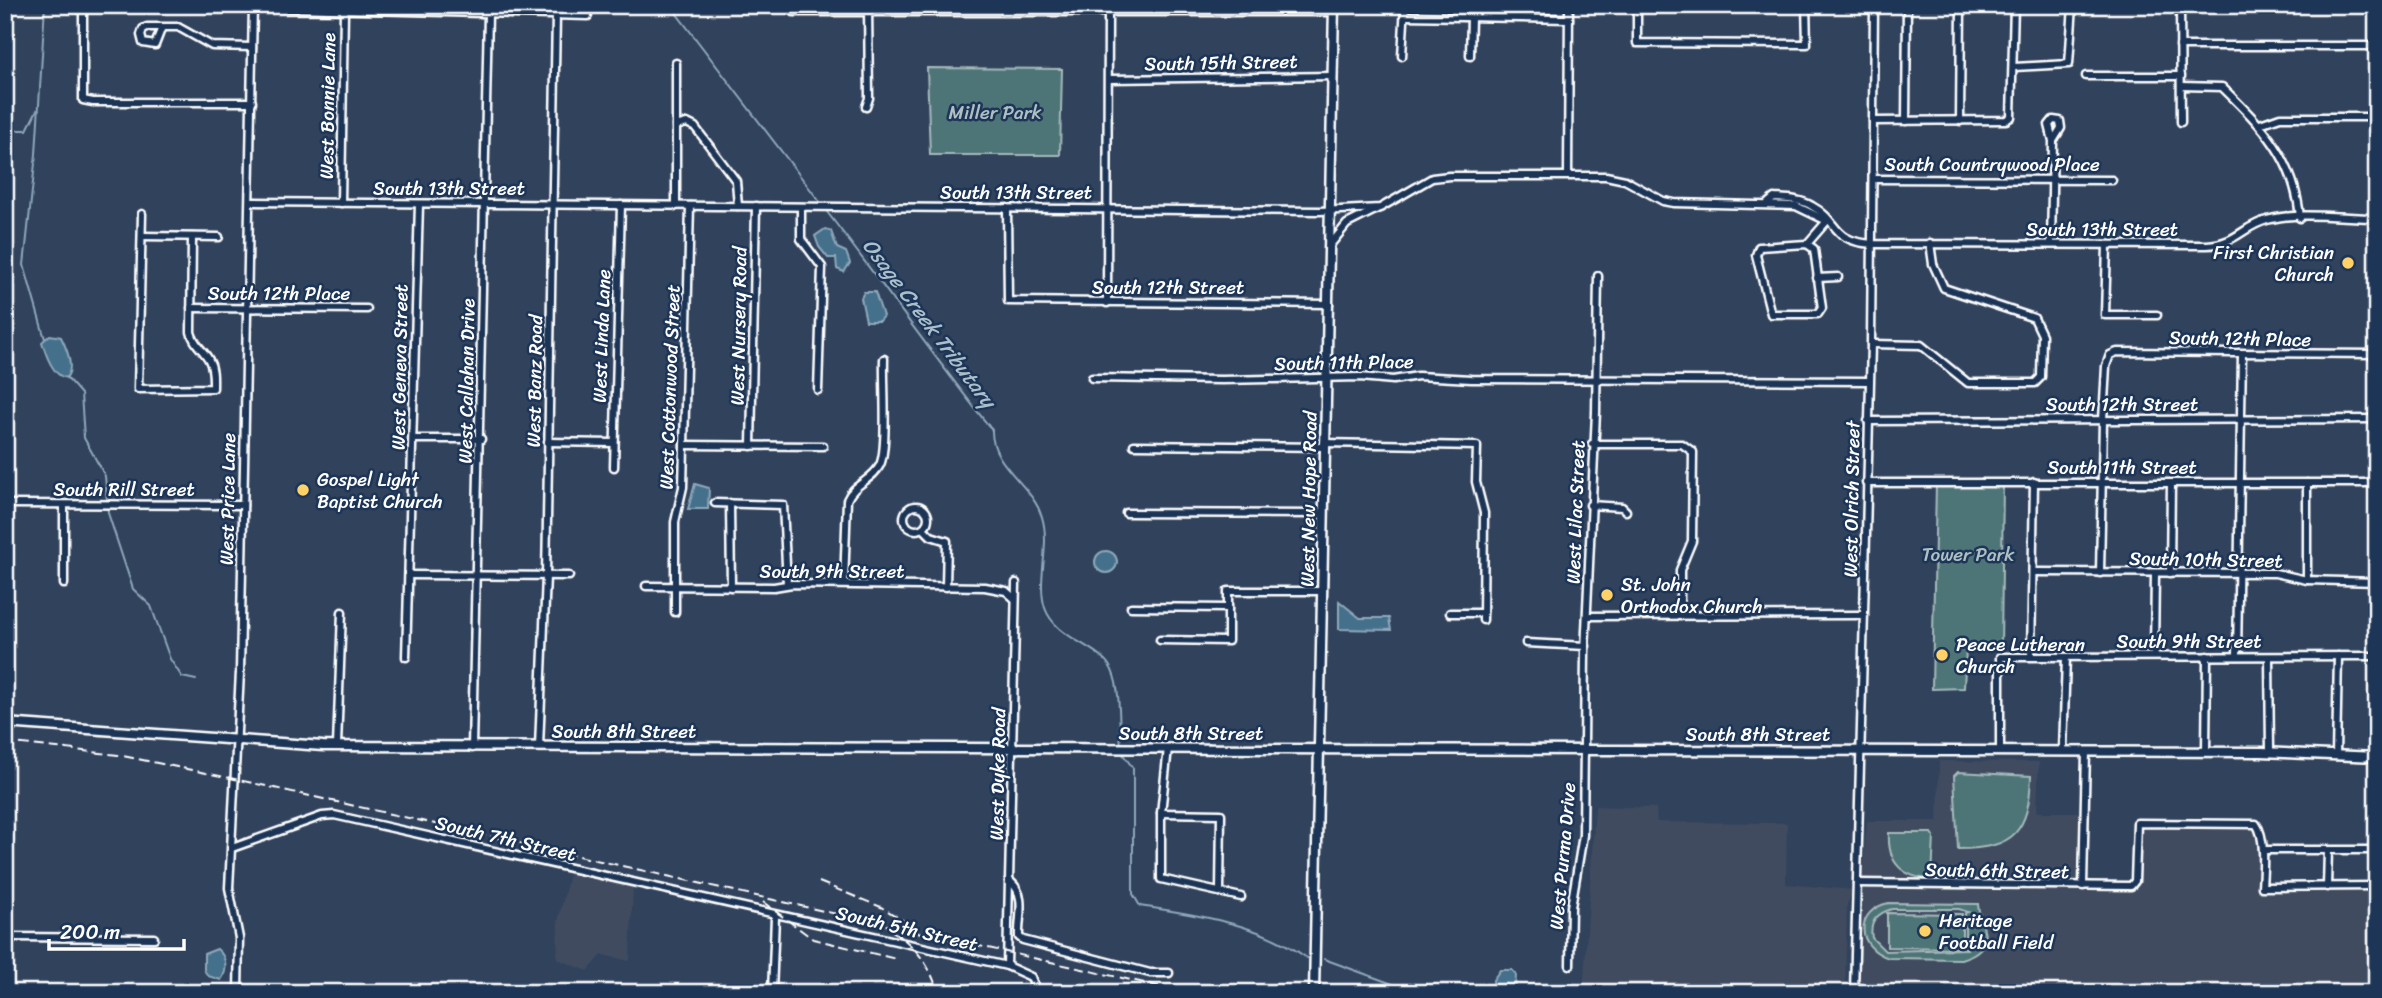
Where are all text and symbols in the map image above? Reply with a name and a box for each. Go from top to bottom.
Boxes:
street label: West Bonnie Lane [310,33,345,180]
street label: South 15th Street [1144,45,1298,80]
park label: Miller Park [948,96,1042,129]
street label: South Countrywood Place [1884,148,2100,181]
street label: South 13th Street [373,172,525,205]
street label: South 13th Street [940,176,1092,209]
street label: South 13th Street [2026,213,2178,246]
water label: Osage Creek Tributary [852,230,1008,419]
place label: First Christian Church [2213,236,2334,291]
street label: West Nursery Road [721,244,756,406]
marker: First Christian Church [2340,255,2356,271]
street label: West Linda Lane [583,268,620,403]
street label: South 12th Street [1092,271,1244,304]
street label: South 12th Place [208,277,350,310]
street label: West Geneva Street [382,284,417,450]
street label: West Cottonwood Street [649,284,690,490]
street label: West Callahan Drive [449,298,484,464]
street label: West Banz Road [517,313,552,448]
street label: South 12th Place [2169,321,2312,356]
street label: South 11th Place [1274,345,1414,380]
street label: South 12th Street [2046,388,2198,421]
street label: West New Hope Road [1290,410,1327,587]
street label: West Olrich Street [1834,419,1869,578]
street label: West Price Lane [210,432,245,566]
street label: West Lilac Street [1556,440,1595,584]
street label: South 11th Street [2047,451,2197,484]
place label: Gospel Light Baptist Church [317,463,442,518]
street label: South Rill Street [53,473,195,506]
marker: Gospel Light Baptist Church [295,482,311,498]
park label: Tower Park [1922,538,2015,571]
street label: South 10th Street [2129,542,2283,577]
street label: South 9th Street [759,555,905,588]
place label: St. John Orthodox Church [1621,568,1763,623]
marker: St. John Orthodox Church [1599,587,1615,603]
street label: South 9th Street [2116,625,2262,658]
place label: Peace Lutheran Church [1956,628,2085,683]
marker: Peace Lutheran Church [1934,647,1950,663]
street label: West Dyke Road [980,706,1015,841]
street label: South 8th Street [552,715,696,748]
street label: South 8th Street [1119,717,1263,750]
street label: South 8th Street [1686,718,1830,751]
street label: West Purma Drive [1540,781,1585,931]
street label: South 7th Street [432,806,580,871]
street label: South 6th Street [1925,853,2069,888]
street label: South 5th Street [833,896,981,961]
place label: Heritage Football Field [1939,904,2055,959]
scale bar [49,907,184,951]
text: 200 m [60,913,120,951]
marker: Heritage Football Field [1917,923,1933,939]

